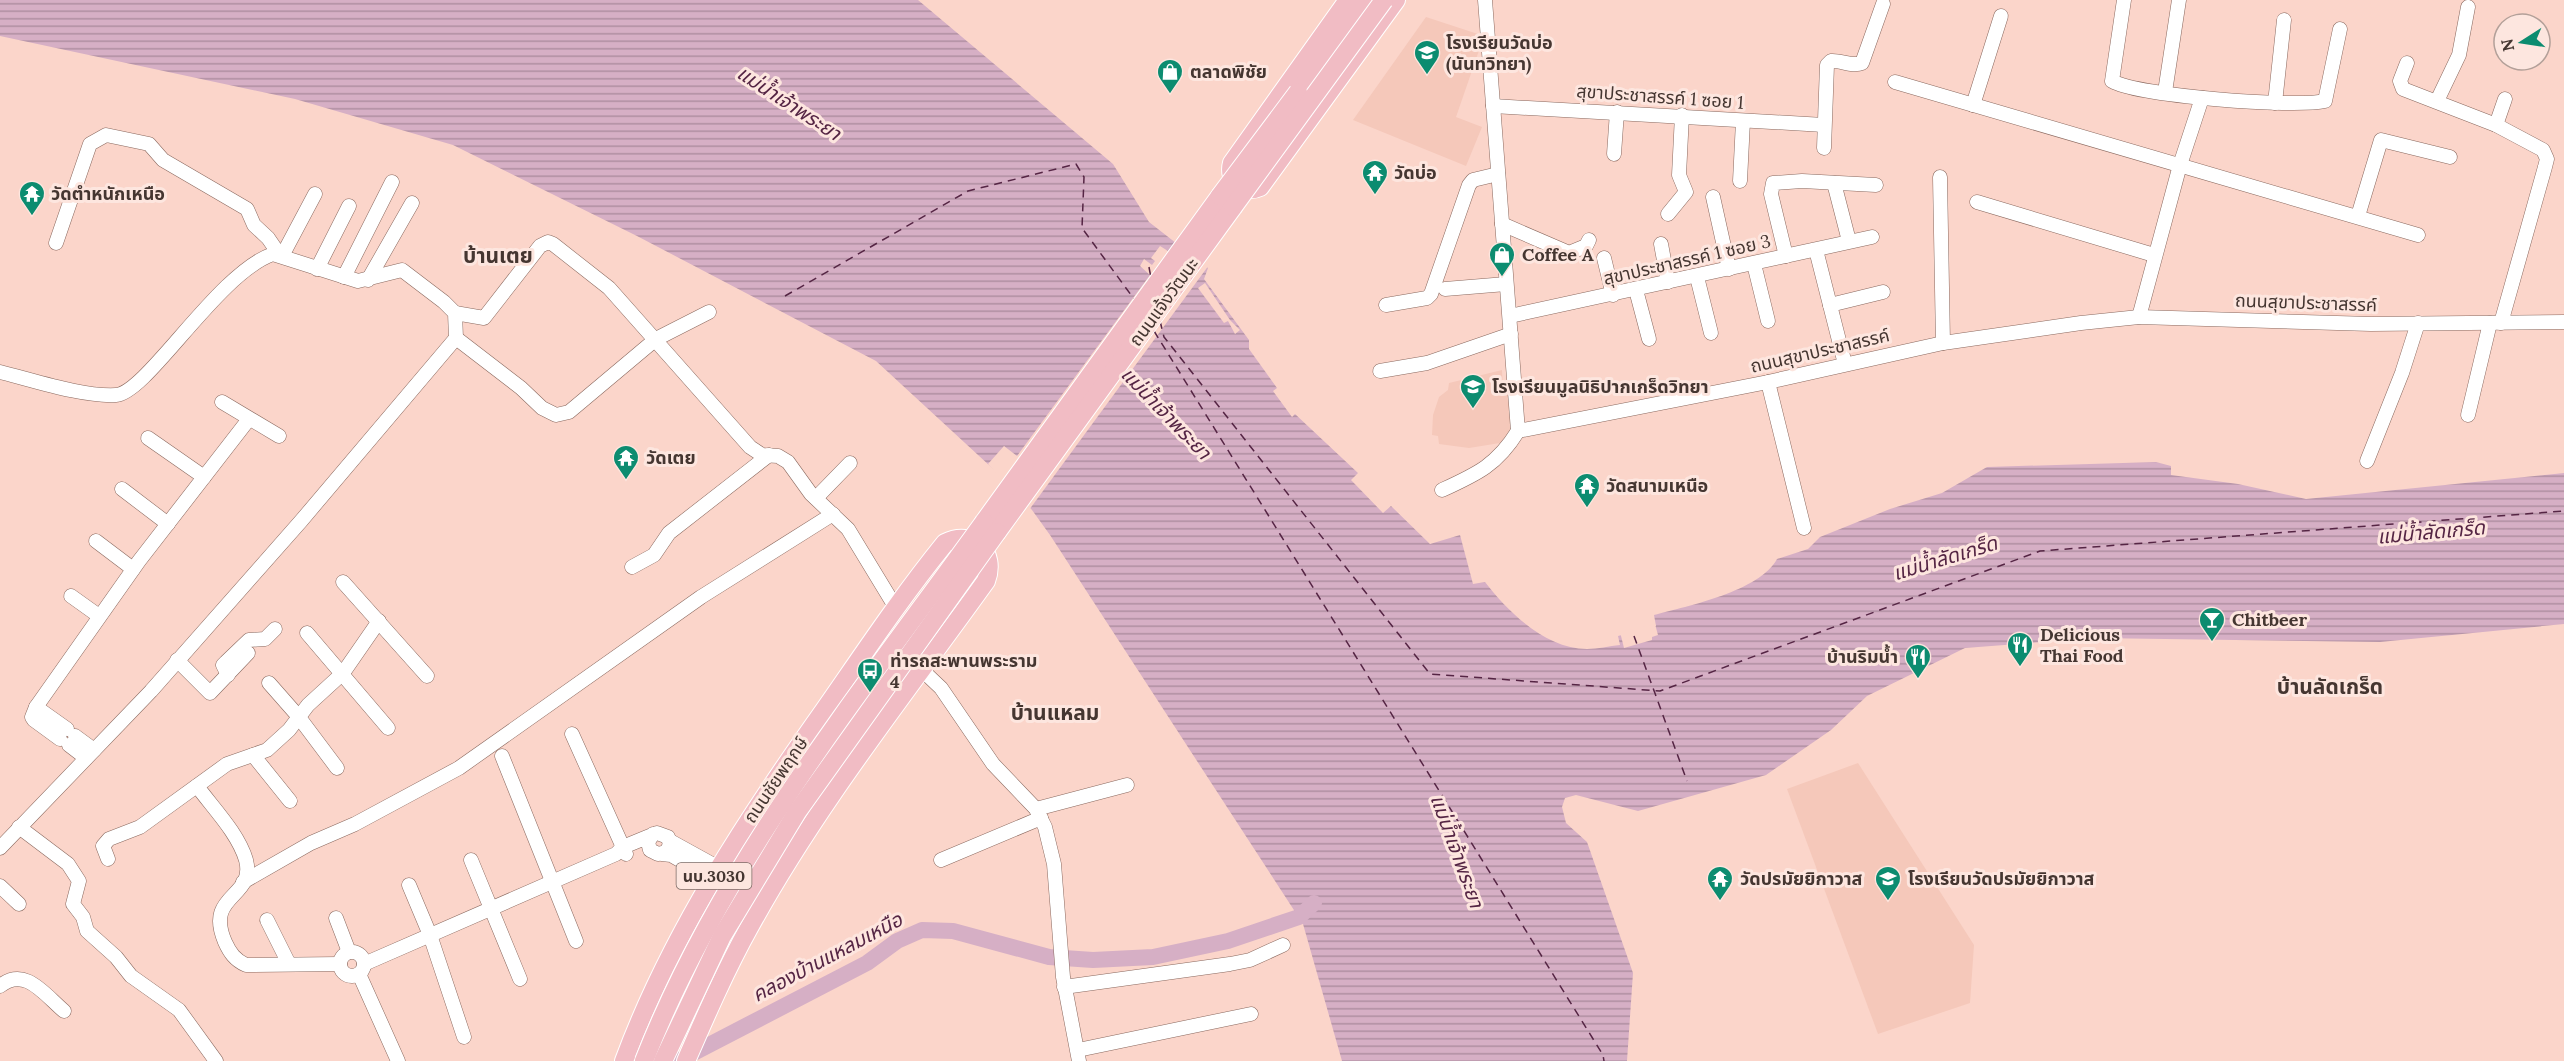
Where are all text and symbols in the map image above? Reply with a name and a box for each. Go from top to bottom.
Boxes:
north arrow [2492,12,2552,72]
place label: โรงเรียนวัดบ่อ (นันทวิทยา) [1446,31,1553,75]
text: N [2496,37,2518,53]
school or university icon: โรงเรียนวัดบ่อ (นันทวิทยา) [1412,38,1442,76]
shop icon: ตลาดพิชัย [1155,57,1185,95]
water label: แม่น้ำเจ้าพระยา [733,59,847,146]
place label: ตลาดพิชัย [1190,60,1267,83]
street label: สุขาประชาสรรค์ 1 ซอย 1 [1576,79,1744,114]
temple icon: วัดบ่อ [1360,158,1390,196]
place label: วัดบ่อ [1394,161,1437,184]
temple icon: วัดตำหนักเหนือ [17,179,47,217]
place label: วัดตำหนักเหนือ [51,182,165,205]
street label: สุขาประชาสรรค์ 1 ซอย 3 [1601,229,1773,290]
shop icon: Coffee A [1487,240,1517,278]
district label: บ้านเตย [463,242,533,269]
place label: Coffee A [1522,243,1594,266]
street label: ถนนแจ้งวัฒนะ [1124,253,1203,351]
street label: ถนนสุขาประชาสรรค์ [2235,289,2378,316]
street label: ถนนสุขาประชาสรรค์ [1748,323,1892,378]
water label: แม่น้ำเจ้าพระยา [1116,361,1218,465]
school or university icon: โรงเรียนมูลนิธิปากเกร็ดวิทยา [1458,372,1488,410]
place label: โรงเรียนมูลนิธิปากเกร็ดวิทยา [1492,375,1709,398]
temple icon: วัดเตย [611,443,641,481]
place label: วัดเตย [646,446,696,469]
temple icon: วัดสนามเหนือ [1572,471,1602,509]
place label: วัดสนามเหนือ [1606,474,1708,497]
water label: แม่น้ำลัดเกร็ด [2376,513,2486,549]
water label: แม่น้ำลัดเกร็ด [1889,529,2001,585]
bar icon: Chitbeer [2197,605,2227,643]
place label: Chitbeer [2232,608,2307,631]
place label: Delicious Thai Food [2040,623,2124,667]
restaurant icon: Delicious Thai Food [2005,630,2035,668]
restaurant icon: บ้านริมน้ำ [1903,642,1933,680]
place label: บ้านริมน้ำ [1827,644,1898,668]
place label: ท่ารถสะพานพระราม 4 [890,649,1037,693]
bus stop icon: ท่ารถสะพานพระราม 4 [855,656,885,694]
district label: บ้านลัดเกร็ด [2277,673,2383,700]
district label: บ้านแหลม [1011,699,1099,726]
street label: ถนนชัยพฤกษ์ [738,732,813,827]
water label: แม่น้ำเจ้าพระยา [1425,791,1491,912]
road number: นบ.3030 [676,863,752,889]
temple icon: วัดปรมัยยิกาวาส [1705,864,1735,902]
school or university icon: โรงเรียนวัดปรมัยยิกาวาส [1873,864,1903,902]
place label: วัดปรมัยยิกาวาส [1740,867,1863,890]
place label: โรงเรียนวัดปรมัยยิกาวาส [1908,867,2095,890]
water label: คลองบ้านแหลมเหนือ [747,906,908,1007]

